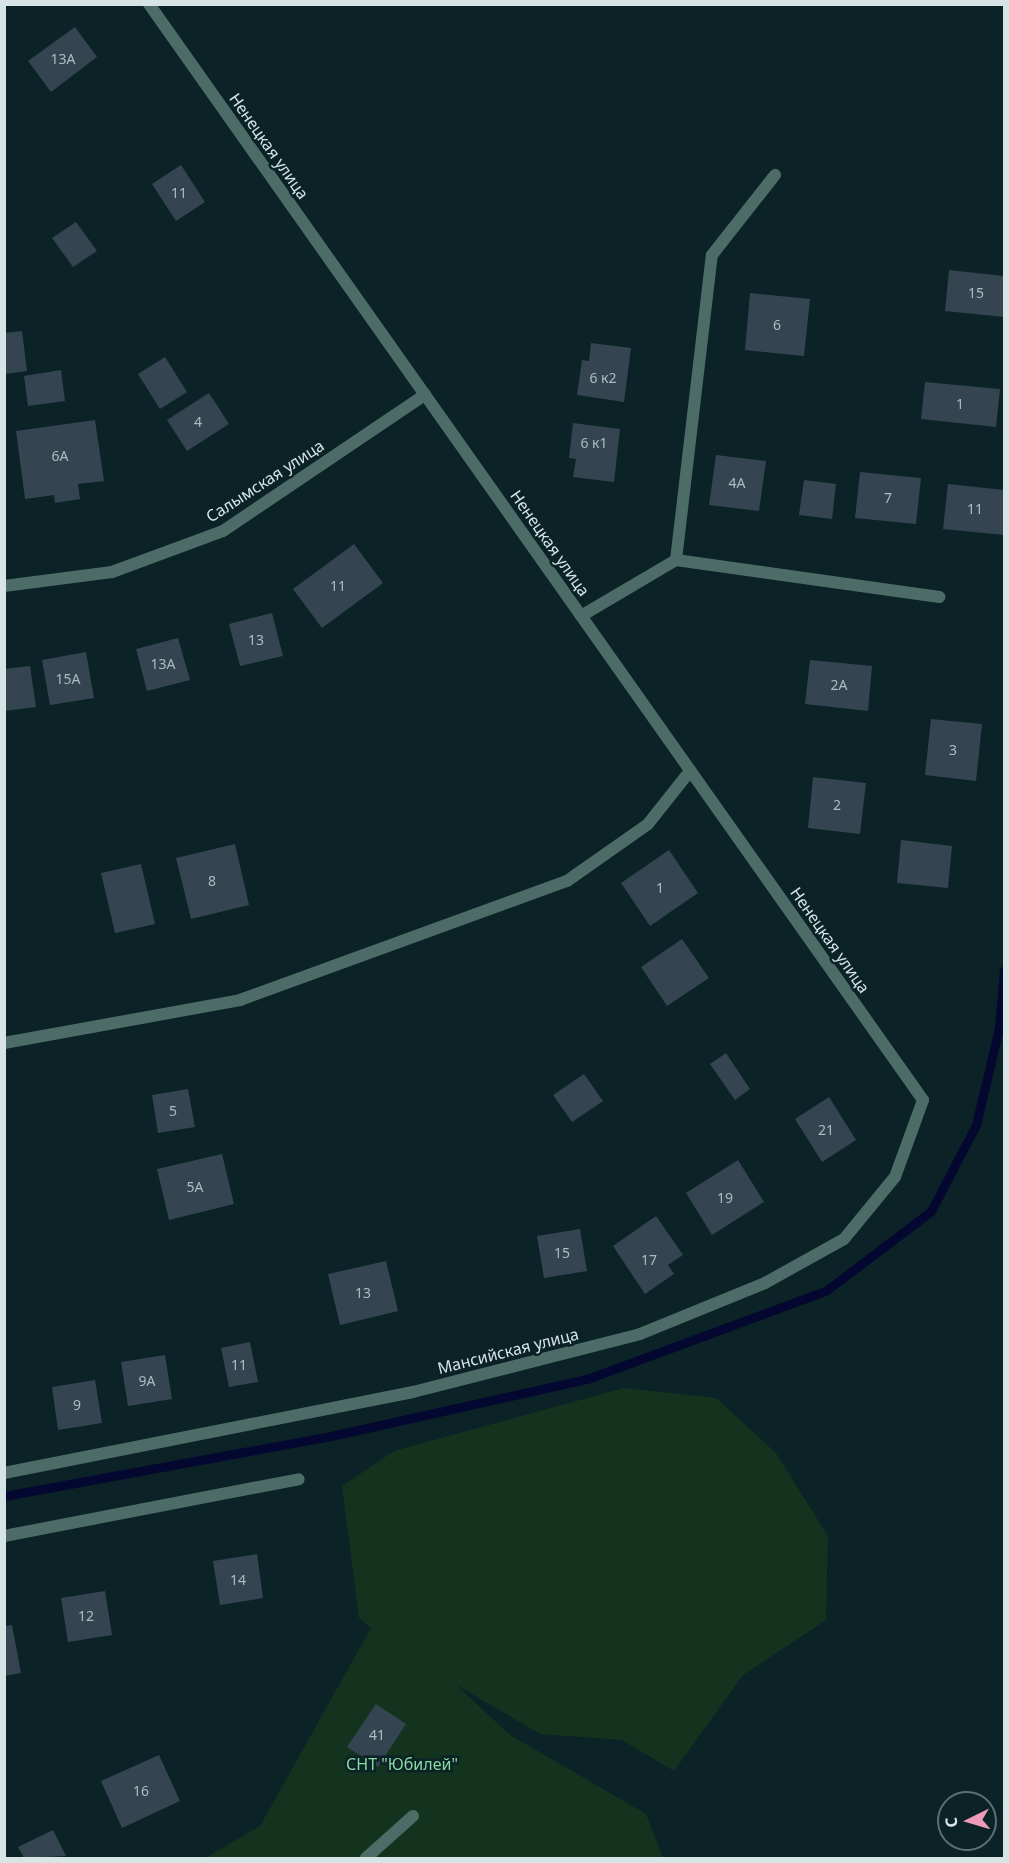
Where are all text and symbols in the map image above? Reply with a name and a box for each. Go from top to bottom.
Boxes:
house number: 13А [51,51,75,67]
street label: Ненецкая улица [225,89,313,203]
house number: 11 [171,185,187,201]
house number: 15 [968,285,984,301]
house number: 6 [773,317,781,333]
house number: 6 к2 [589,370,617,386]
house number: 1 [956,396,964,412]
house number: 4 [194,414,202,430]
house number: 6 к1 [580,435,608,451]
street label: Салымская улица [202,436,328,526]
house number: 6А [52,448,68,464]
house number: 4А [729,475,745,491]
street label: Ненецкая улица [506,486,594,600]
house number: 7 [884,490,892,506]
house number: 11 [967,501,983,517]
house number: 11 [330,578,346,594]
house number: 13 [248,632,264,648]
house number: 13А [151,656,175,672]
house number: 15А [56,671,80,687]
house number: 2А [831,677,847,693]
house number: 3 [949,742,957,758]
house number: 2 [833,797,841,813]
house number: 8 [208,873,216,889]
house number: 1 [656,880,664,896]
street label: Ненецкая улица [786,883,874,997]
house number: 5 [169,1103,177,1119]
house number: 21 [818,1122,834,1138]
house number: 5А [187,1179,203,1195]
house number: 19 [717,1190,733,1206]
house number: 15 [554,1245,570,1261]
house number: 17 [641,1252,657,1268]
house number: 13 [355,1285,371,1301]
street label: Мансийская улица [435,1324,581,1378]
house number: 11 [231,1357,247,1373]
house number: 9А [139,1373,155,1389]
house number: 9 [73,1397,81,1413]
house number: 14 [230,1572,246,1588]
house number: 12 [78,1608,94,1624]
house number: 41 [369,1727,385,1743]
park label: СНТ "Юбилей" [346,1754,458,1774]
house number: 16 [133,1783,149,1799]
north arrow [937,1791,997,1851]
text: С [940,1816,962,1829]

